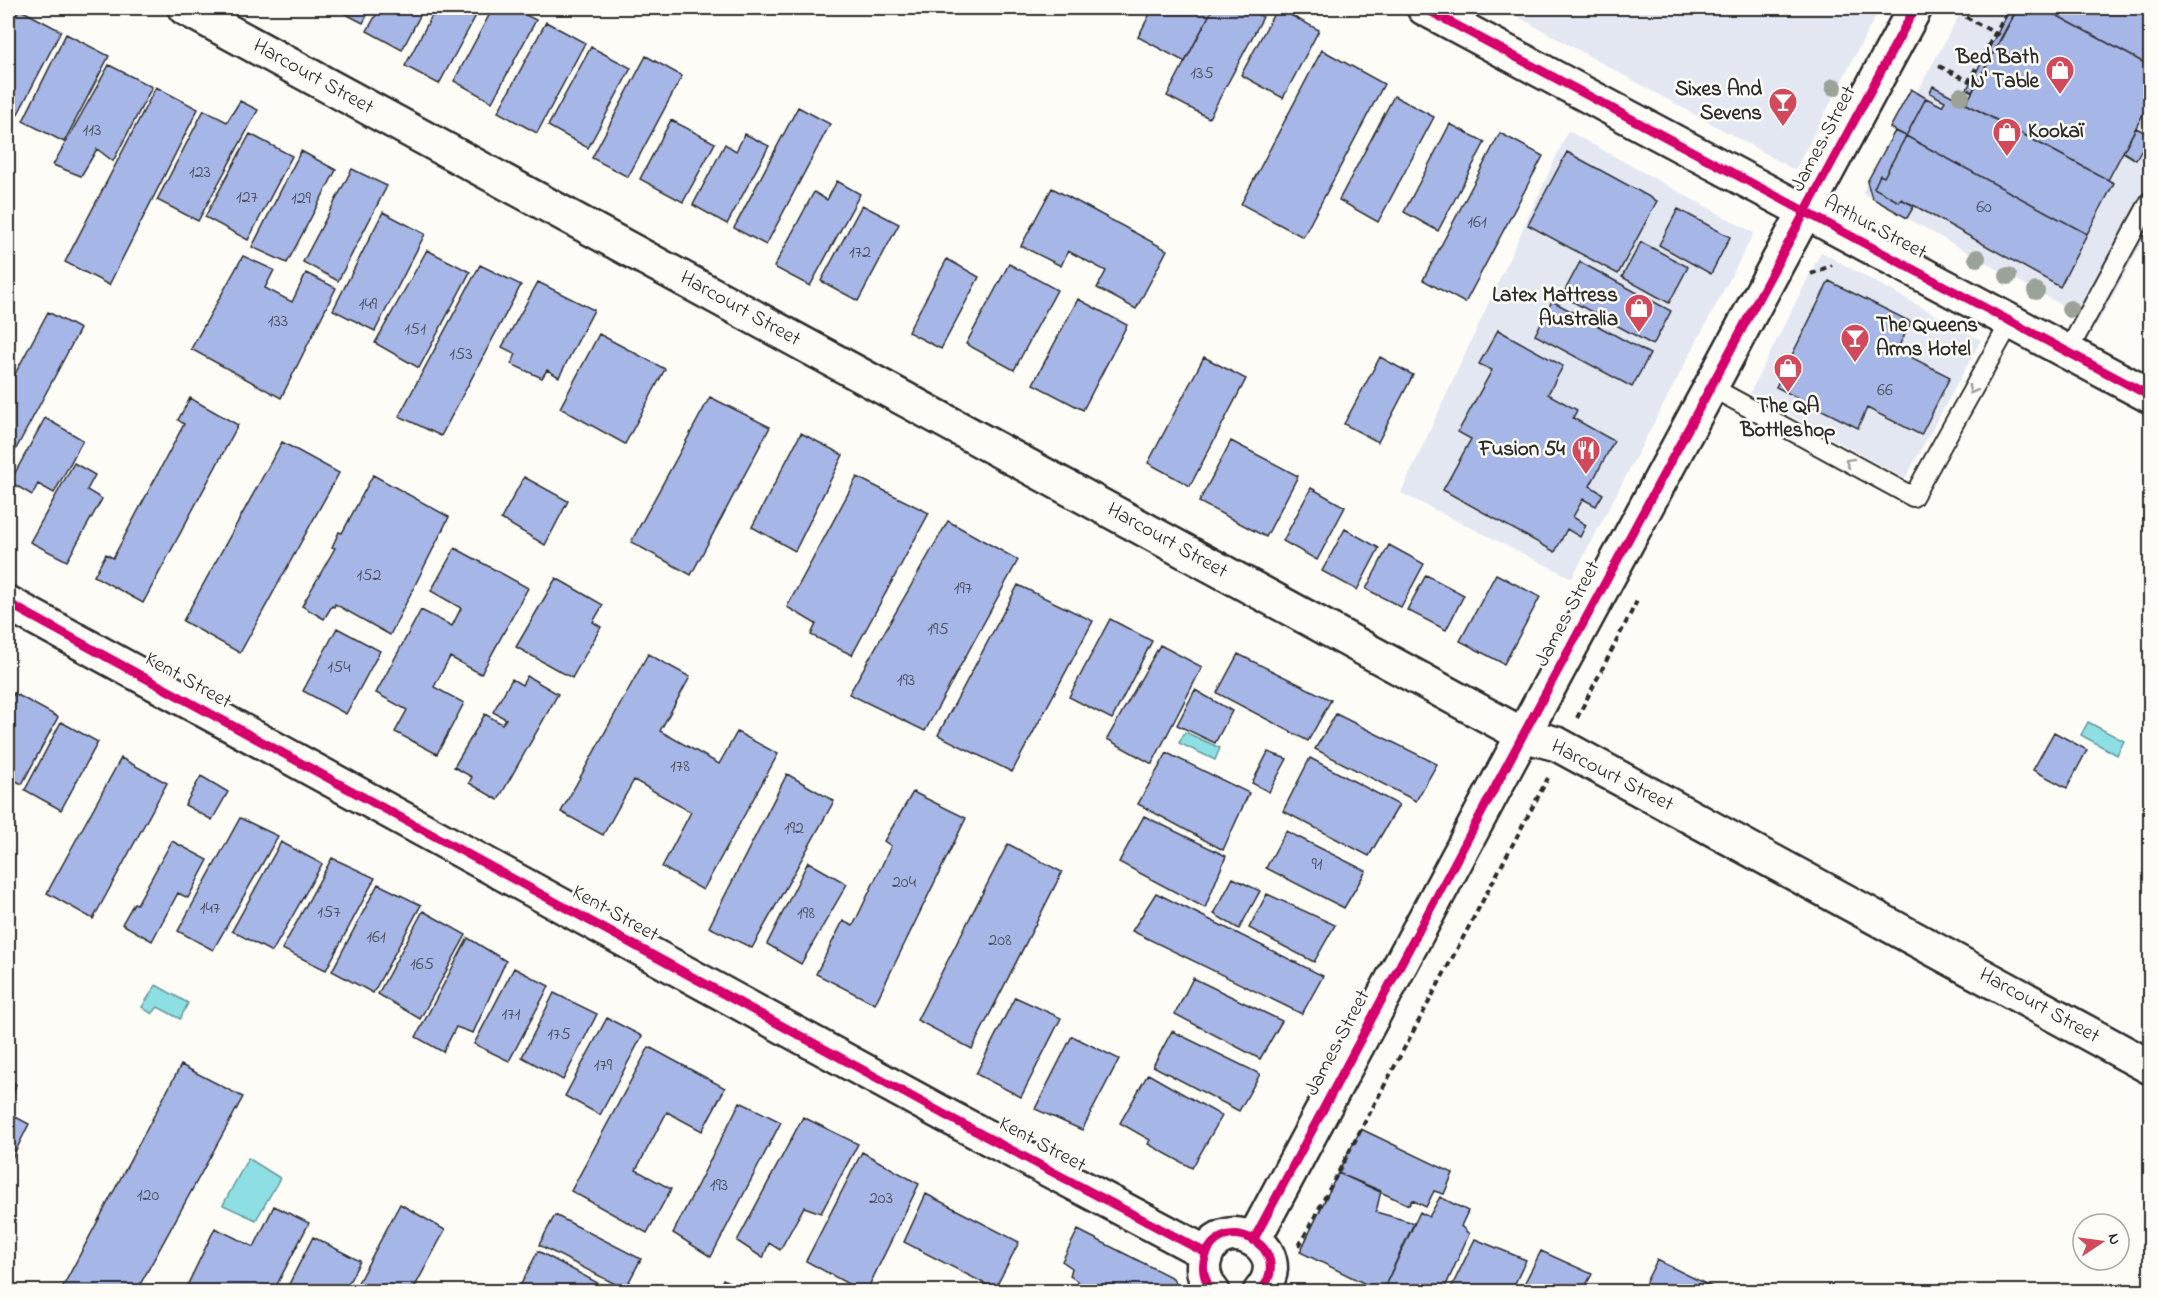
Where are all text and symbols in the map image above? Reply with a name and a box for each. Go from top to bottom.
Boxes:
street label: Harcourt Street [247,31,379,123]
place label: Bed Bath N' Table [1955,43,2040,97]
shop icon: Bed Bath N' Table [2044,54,2076,96]
house number: 135 [1190,61,1214,87]
place label: Sixes And Sevens [1675,75,1762,129]
street label: James Street [1783,81,1865,197]
bar icon: Sixes And Sevens [1767,86,1799,128]
shop icon: Kookaï [1991,116,2023,158]
place label: Kookaï [2028,117,2085,147]
house number: 113 [83,118,101,144]
house number: 123 [189,160,211,186]
house number: 127 [236,185,259,211]
house number: 129 [291,186,312,212]
street label: Arthur Street [1818,188,1932,268]
house number: 60 [1976,195,1992,221]
house number: 161 [1467,210,1487,236]
house number: 172 [849,240,871,266]
street label: Harcourt Street [674,263,806,355]
place label: Latex Mattress Australia [1492,281,1618,335]
house number: 149 [359,292,378,318]
shop icon: Latex Mattress Australia [1623,292,1655,334]
house number: 133 [268,309,288,335]
place label: The Queens Arms Hotel [1876,311,1978,365]
house number: 151 [404,317,426,343]
bar icon: The Queens Arms Hotel [1839,322,1871,364]
house number: 153 [449,342,473,368]
shop icon: The QA Bottleshop [1772,352,1804,394]
house number: 66 [1877,378,1893,404]
one-way arrow [1968,384,1979,394]
place label: The QA Bottleshop [1739,392,1836,446]
restaurant icon: Fusion 54 [1570,434,1602,476]
place label: Fusion 54 [1478,435,1565,465]
one-way arrow [1844,458,1855,469]
street label: Harcourt Street [1101,495,1233,587]
street label: James Street [1527,556,1609,672]
house number: 152 [357,563,382,589]
house number: 197 [954,576,973,602]
house number: 195 [927,617,949,643]
street label: Kent Street [139,645,237,717]
house number: 154 [327,655,351,681]
house number: 193 [897,668,915,694]
street label: Harcourt Street [1545,732,1679,820]
house number: 178 [670,754,690,780]
house number: 192 [784,816,804,842]
house number: 91 [1311,852,1323,878]
house number: 204 [892,870,917,896]
street label: Kent Street [566,878,664,950]
house number: 147 [200,896,221,922]
house number: 157 [317,900,341,926]
house number: 198 [797,901,815,927]
house number: 161 [366,925,386,951]
house number: 208 [988,928,1012,954]
house number: 165 [410,952,434,978]
street label: Harcourt Street [1973,960,2105,1052]
street label: James Street [1297,985,1379,1101]
house number: 171 [502,1002,521,1028]
house number: 175 [547,1022,571,1048]
house number: 179 [594,1053,613,1079]
street label: Kent Street [993,1109,1091,1181]
house number: 193 [710,1173,728,1199]
house number: 120 [137,1183,159,1209]
house number: 203 [869,1186,893,1212]
north arrow [2071,1212,2131,1272]
text: N [2101,1231,2127,1247]

